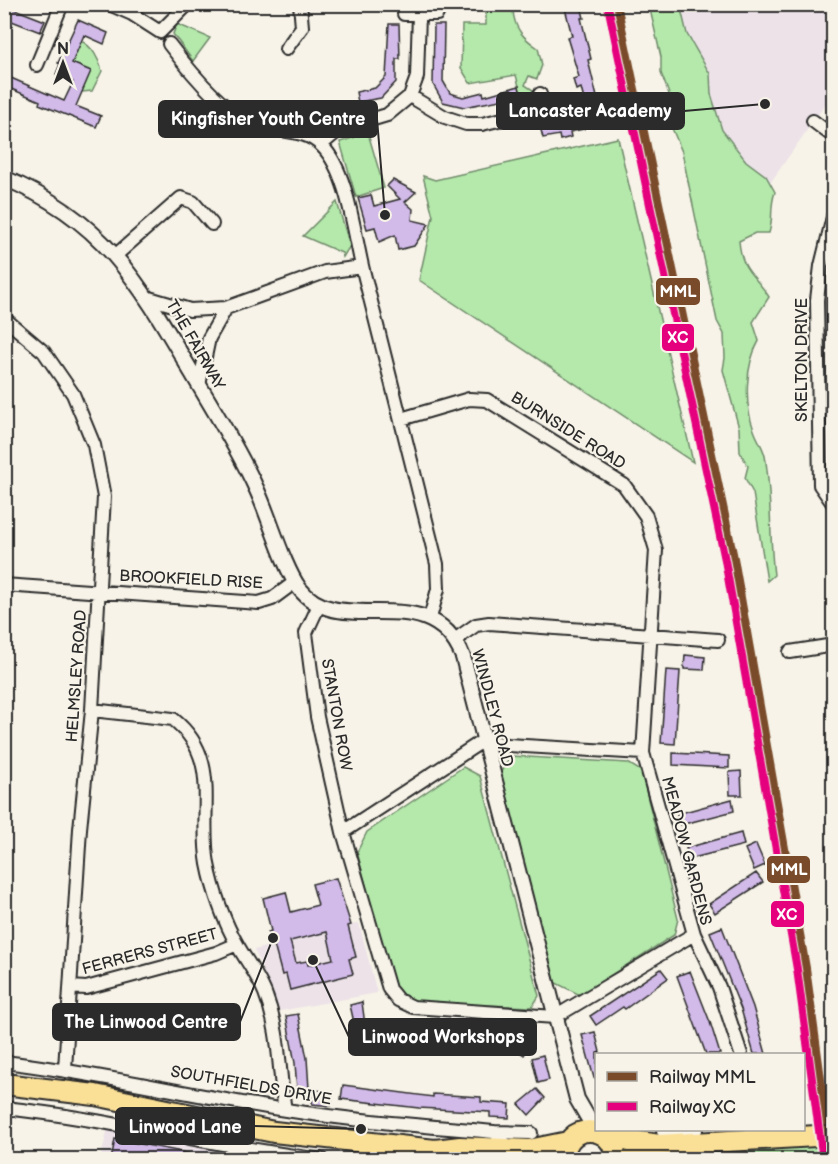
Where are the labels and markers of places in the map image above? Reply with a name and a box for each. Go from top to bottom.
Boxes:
callout: Lancaster Academy [497,93,684,129]
callout: Kingfisher Youth Centre [159,101,377,137]
callout: The Linwood Centre [53,1004,240,1040]
callout: Linwood Workshops [349,1019,536,1055]
callout: Linwood Lane [116,1108,254,1144]

